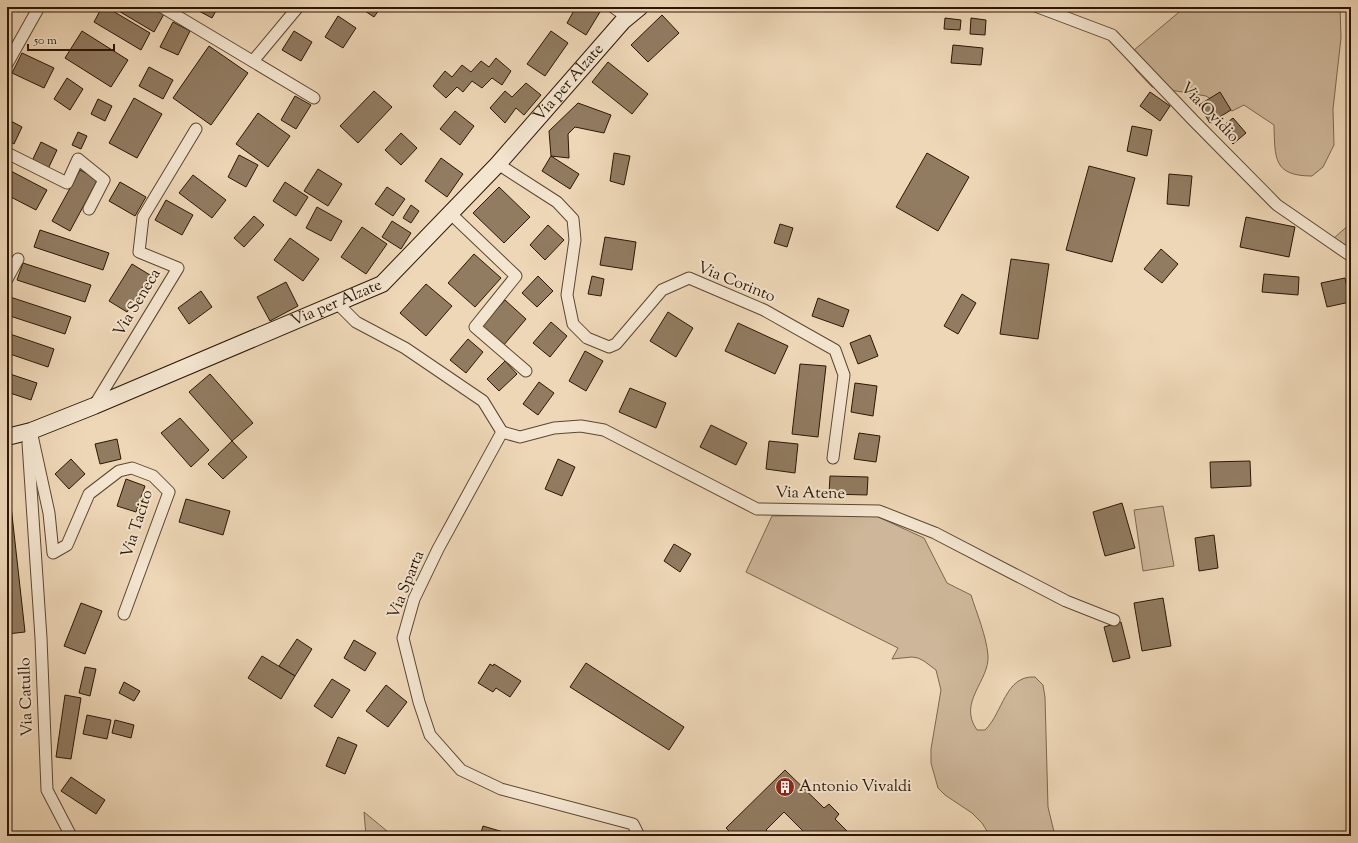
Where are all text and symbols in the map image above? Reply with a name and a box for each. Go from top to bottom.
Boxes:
scale bar [28,26,114,52]
text: 50 m [33,32,57,50]
street label: Via per Alzate [528,39,609,127]
street label: Via Ovidio [1174,78,1244,149]
street label: Via Corinto [693,257,779,309]
street label: Via Seneca [109,264,168,341]
street label: Via per Alzate [288,274,386,333]
street label: Via Atene [775,482,845,506]
street label: Via Tacito [116,487,160,561]
street label: Via Sparta [383,547,431,623]
street label: Via Catullo [14,657,40,737]
building icon: Antonio Vivaldi [774,776,796,798]
place label: Antonio Vivaldi [799,776,912,799]

